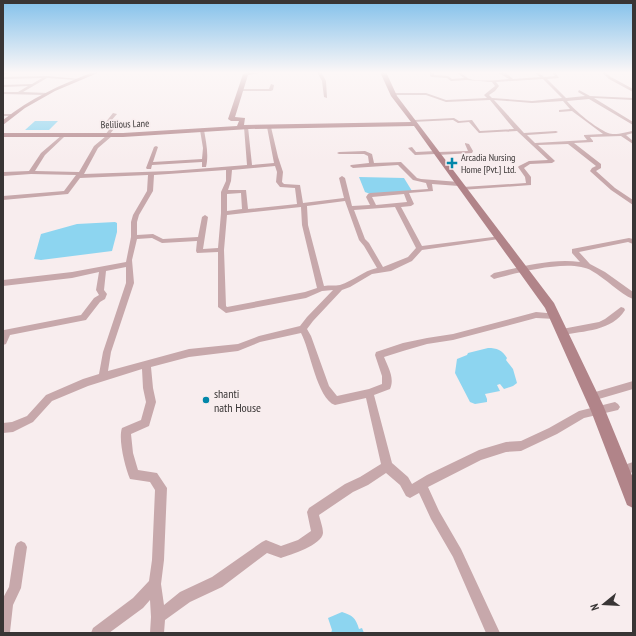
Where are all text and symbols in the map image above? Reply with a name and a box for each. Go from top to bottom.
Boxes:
street label: Belilious Lane [101,117,149,131]
place label: Arcadia Nursing Home [Pvt.] Ltd. [461,151,516,176]
marker: Arcadia Nursing Home [Pvt.] Ltd. [446,157,458,169]
place label: shanti nath House [214,386,261,415]
marker: shanti nath House [201,395,211,405]
north arrow [584,584,624,624]
text: N [587,602,602,612]

